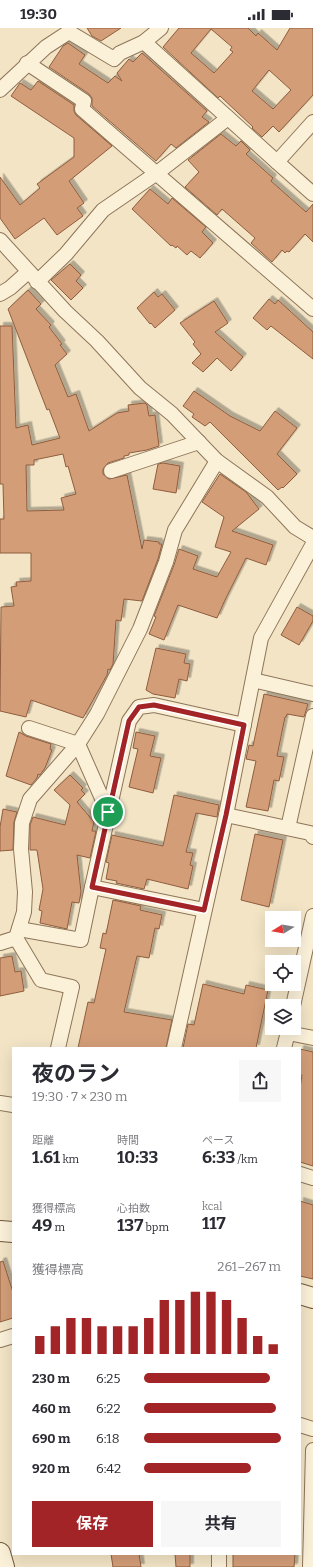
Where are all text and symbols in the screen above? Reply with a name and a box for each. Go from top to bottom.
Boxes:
text: 19:30 [20,5,57,23]
pin [91,795,125,829]
icon: arrive [97,801,119,823]
north arrow [265,911,301,947]
map controls [265,911,301,1035]
button: locate [265,955,301,991]
button: layers [265,999,301,1035]
text: 夜のラン [32,1060,120,1087]
button: share [239,1060,281,1102]
text: 19:30 · 7 × 230 m [32,1089,127,1104]
text: 距離 [32,1134,54,1147]
text: 時間 [117,1134,139,1147]
text: ペース [202,1134,234,1147]
text: 1.61 [32,1147,60,1168]
text: 10:33 [117,1147,158,1168]
text: 6:33 [202,1147,235,1168]
text: km [60,1153,79,1166]
text: /km [235,1153,258,1166]
text: kcal [202,1200,222,1213]
text: 獲得標高 [32,1202,76,1215]
text: 心拍数 [117,1202,150,1215]
text: 117 [202,1213,226,1234]
text: 49 [32,1215,52,1236]
text: 137 [117,1215,143,1236]
text: m [52,1221,65,1234]
text: bpm [143,1221,169,1234]
text: 261–267 m [217,1259,281,1274]
text: 獲得標高 [32,1262,84,1277]
text: 230 m [32,1371,70,1386]
text: 6:25 [96,1371,120,1386]
text: 460 m [32,1401,71,1416]
text: 6:22 [96,1401,121,1416]
text: 690 m [32,1431,70,1446]
text: 6:18 [96,1431,119,1446]
text: 920 m [32,1461,70,1476]
text: 6:42 [96,1461,121,1476]
button: 保存 [32,1501,153,1547]
button: 共有 [161,1501,281,1547]

